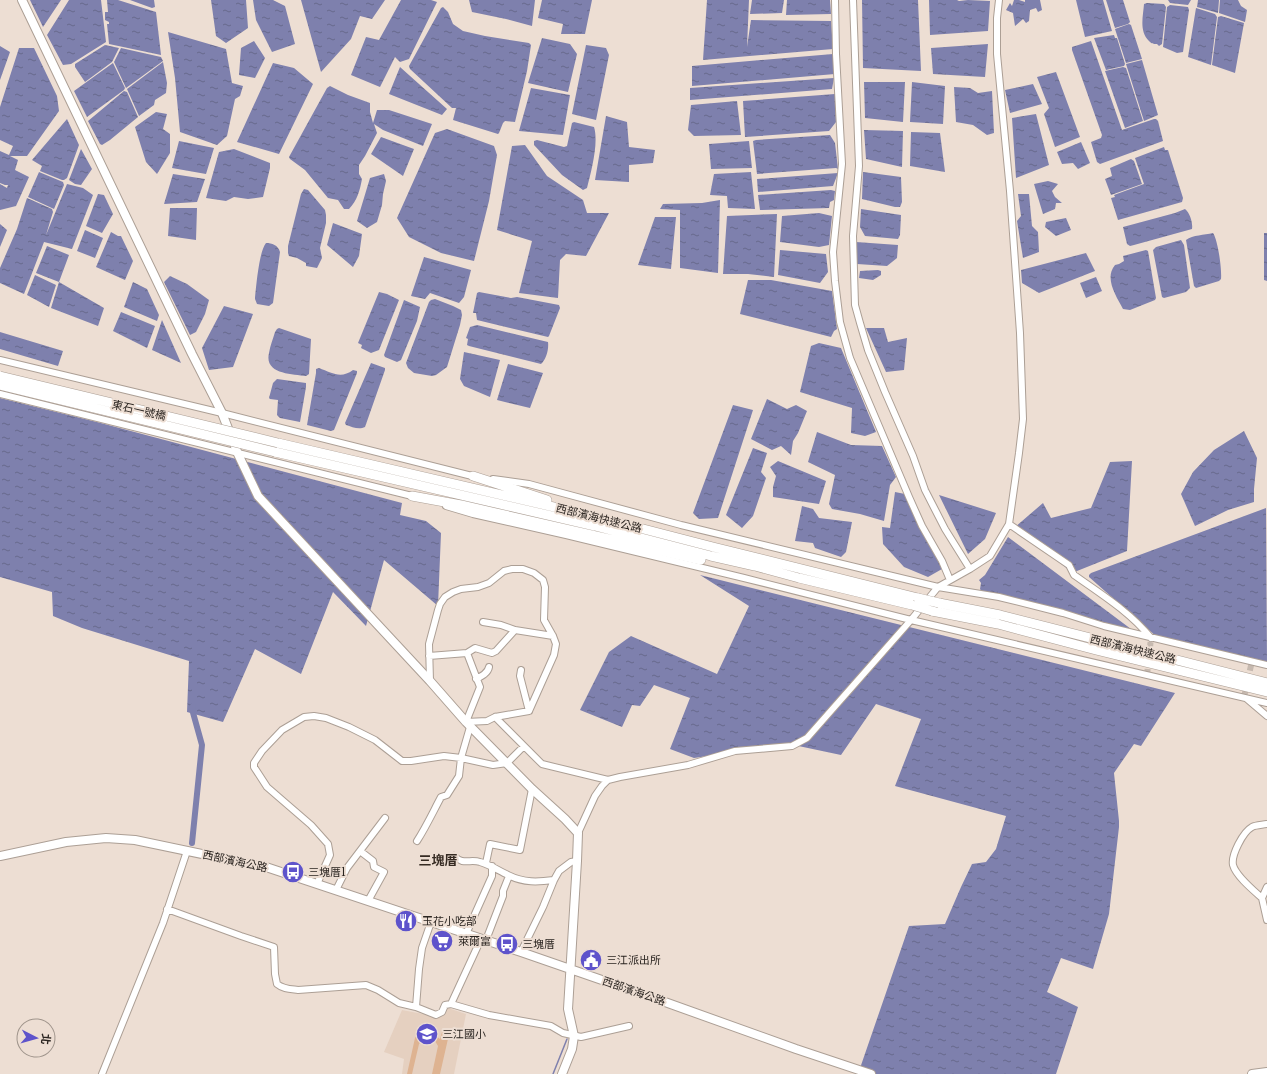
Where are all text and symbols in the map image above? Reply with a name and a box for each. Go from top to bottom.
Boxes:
street label: 東石一號橋 [111,397,167,423]
street label: 西部濱海快速公路 [555,501,643,535]
street label: 西部濱海快速公路 [1089,632,1177,666]
street label: 西部濱海公路 [201,847,269,875]
district label: 三塊厝 [418,852,458,869]
bus stop icon: 三塊厝1 [280,859,306,885]
place label: 三塊厝1 [308,865,346,879]
restaurant icon: 玉花小吃部 [393,908,419,934]
place label: 玉花小吃部 [422,914,477,928]
supermarket icon: 萊爾富 [429,928,455,954]
bus stop icon: 三塊厝 [494,931,520,957]
place label: 萊爾富 [458,934,491,948]
place label: 三塊厝 [522,937,555,951]
public building icon: 三江派出所 [578,947,604,973]
place label: 三江派出所 [606,953,661,967]
street label: 西部濱海公路 [601,974,667,1008]
north arrow [16,1018,56,1058]
school or university icon: 三江國小 [414,1021,440,1047]
place label: 三江國小 [442,1027,486,1041]
text: 北 [38,1033,53,1045]

